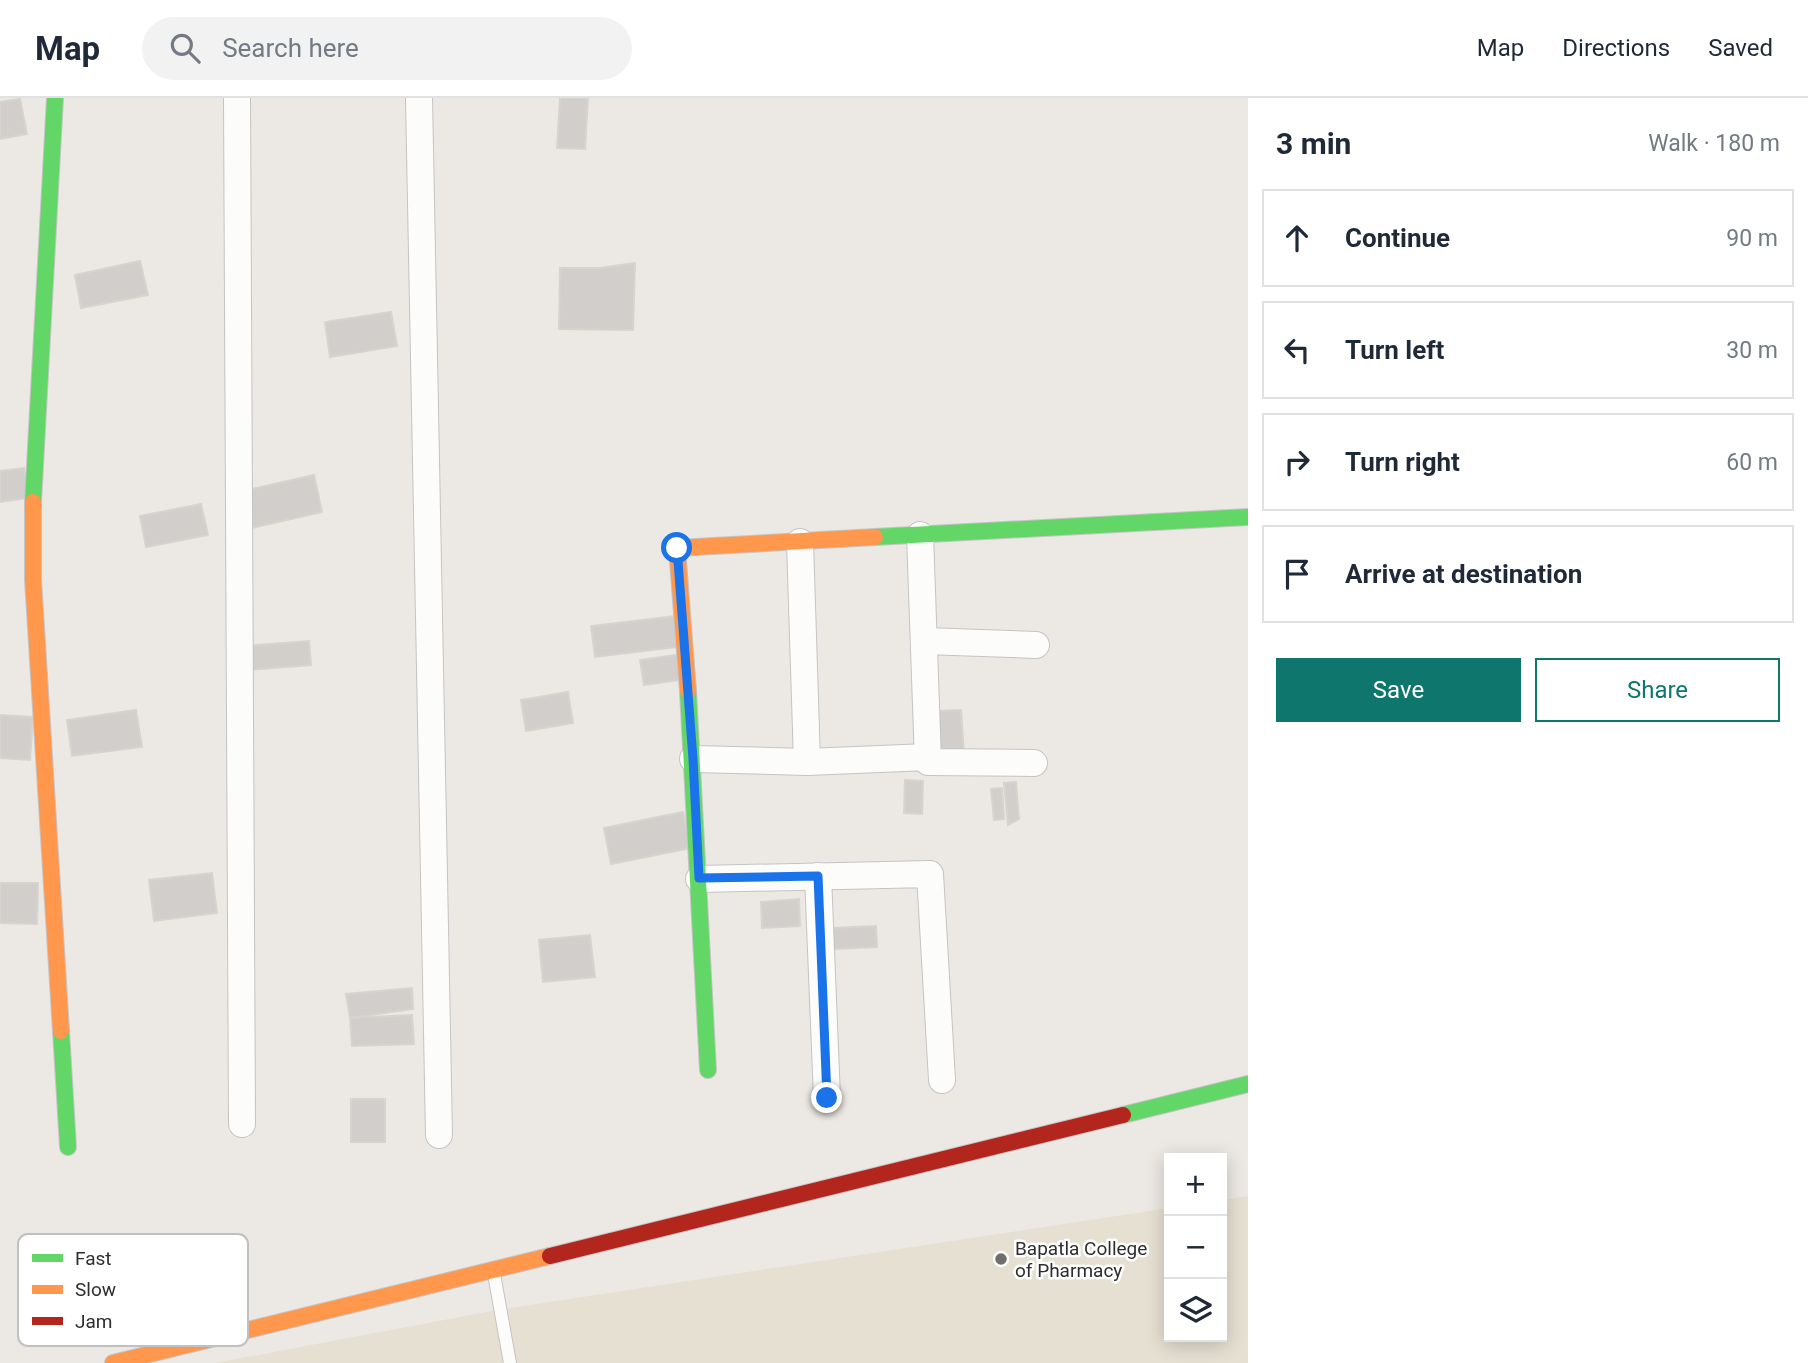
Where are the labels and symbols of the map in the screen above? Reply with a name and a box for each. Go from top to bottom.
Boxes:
route start [661,532,692,563]
route end [811,1082,842,1113]
legend [18,1234,248,1346]
place label: Bapatla College of Pharmacy [1015,1237,1147,1282]
text: Fast [75,1247,112,1270]
marker: Bapatla College of Pharmacy [993,1251,1009,1267]
text: Slow [75,1278,116,1301]
text: Jam [75,1310,112,1333]

